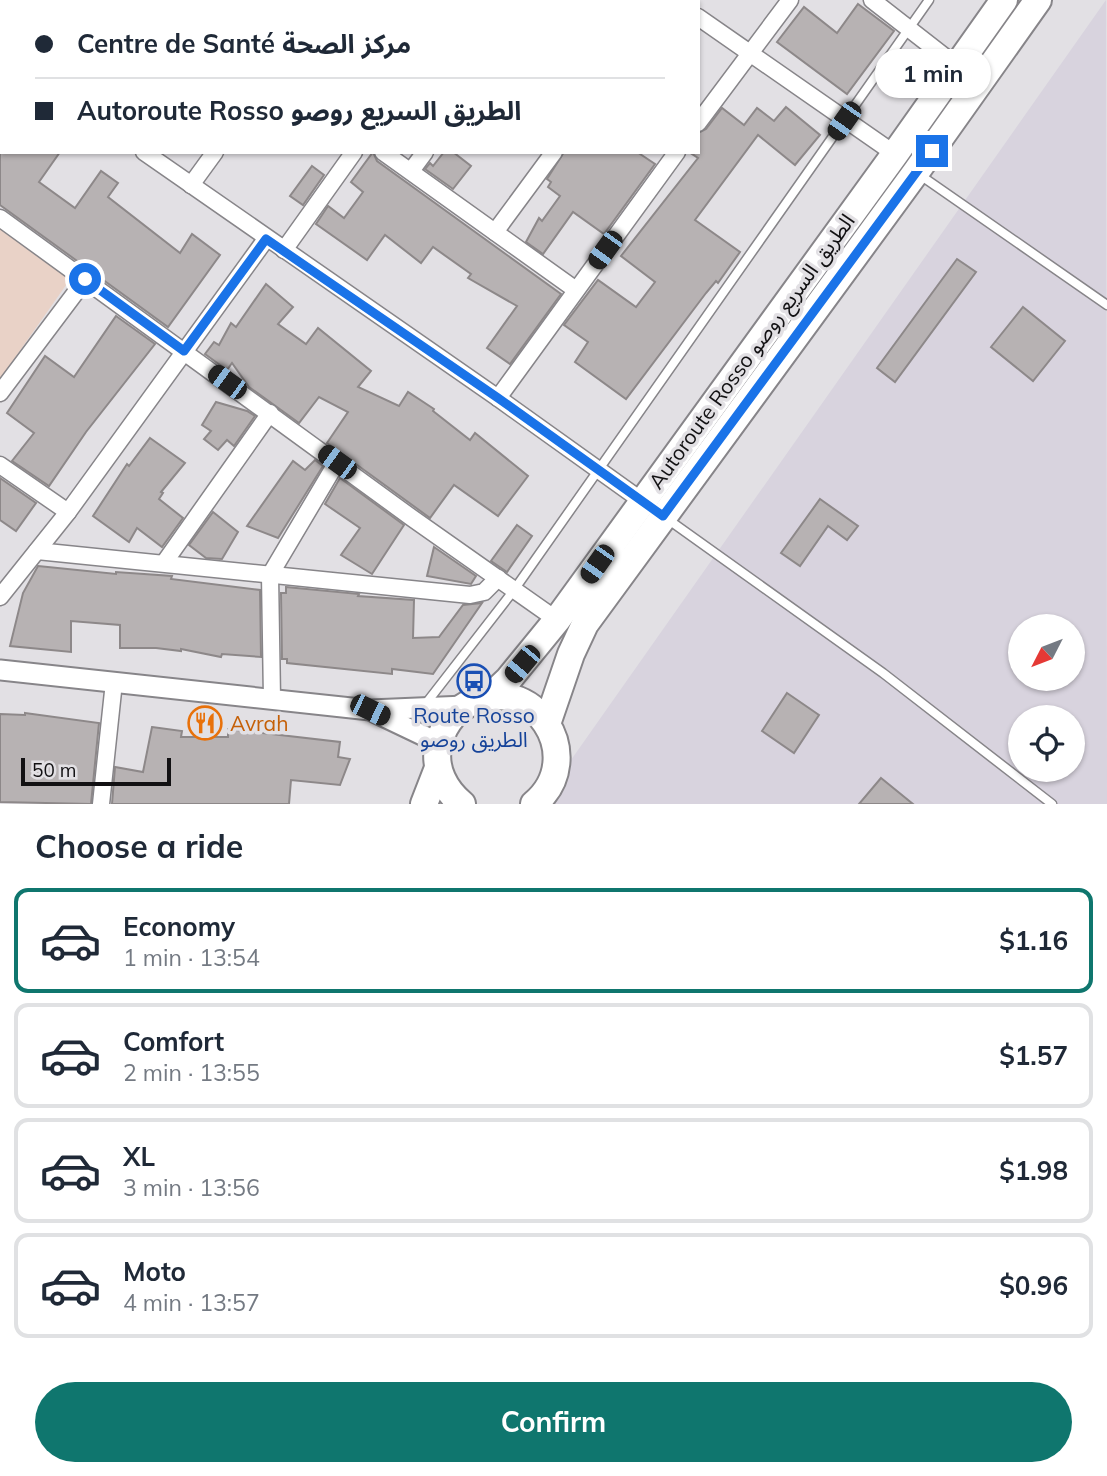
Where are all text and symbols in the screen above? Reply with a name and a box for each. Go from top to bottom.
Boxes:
text: Centre de Santé مركز الصحة [77,27,411,60]
callout: 1 min [874,50,990,99]
text: 1 min [903,59,963,88]
text: Autoroute Rosso الطريق السريع روصو [77,94,521,127]
car [824,98,865,144]
route end [916,135,948,167]
street label: Autoroute Rosso الطريق السريع روصو [642,208,862,495]
car [585,227,626,273]
route start [69,263,101,295]
car [204,361,251,403]
car [314,441,361,483]
car [577,541,618,587]
north arrow [1008,614,1085,691]
map controls [1008,614,1085,782]
car [501,641,544,687]
bus stop icon: Route Rosso الطريق روصو [455,662,493,700]
car [347,691,394,729]
place label: Route Rosso الطريق روصو [413,702,535,753]
restaurant icon: Avrah [186,704,224,742]
button: locate [1008,705,1085,782]
place label: Avrah [230,710,288,736]
scale bar [21,755,172,787]
text: 50 m [32,758,76,782]
text: Choose a ride [35,826,243,866]
icon: car [39,909,102,972]
text: Economy [123,910,235,943]
text: $1.16 [999,924,1068,957]
text: 1 min · 13:54 [123,943,260,972]
icon: car [39,1024,102,1087]
text: Comfort [123,1025,224,1058]
text: $1.57 [999,1039,1068,1072]
text: 2 min · 13:55 [123,1058,260,1087]
icon: car [39,1139,102,1202]
text: XL [123,1140,155,1173]
text: $1.98 [999,1154,1068,1187]
text: 3 min · 13:56 [123,1173,260,1202]
icon: car [39,1254,102,1317]
text: Moto [123,1255,186,1288]
text: $0.96 [999,1269,1068,1302]
text: 4 min · 13:57 [123,1288,260,1317]
button: Confirm [35,1382,1072,1462]

